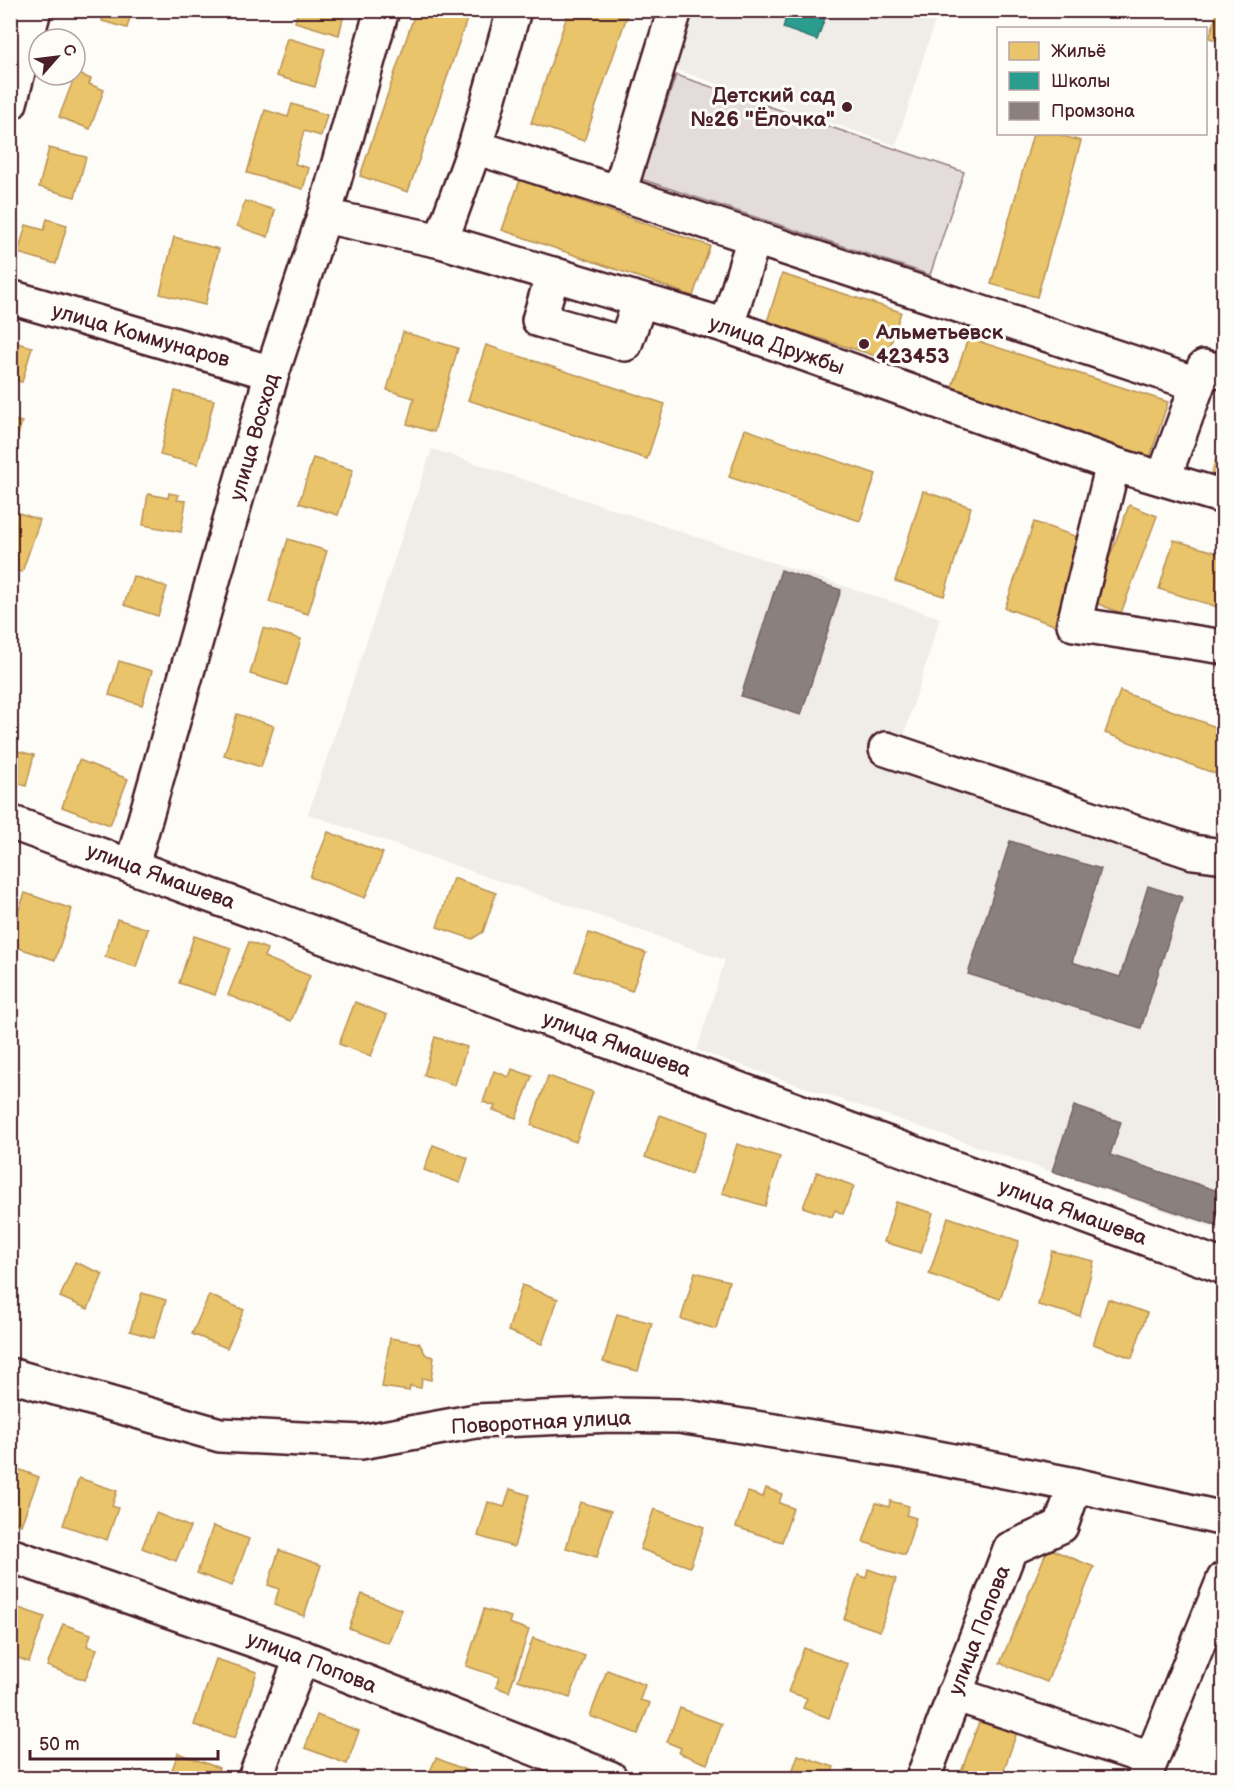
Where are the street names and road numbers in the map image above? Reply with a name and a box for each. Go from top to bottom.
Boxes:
street label: улица Коммунаров [49,298,233,373]
street label: улица Дружбы [706,311,848,380]
street label: улица Восход [224,371,285,503]
street label: улица Ямашева [83,838,239,915]
street label: улица Ямашева [539,1006,695,1083]
street label: улица Ямашева [995,1174,1151,1251]
street label: Поворотная улица [450,1405,632,1440]
street label: улица Попова [943,1561,1016,1699]
street label: улица Попова [243,1626,381,1699]

